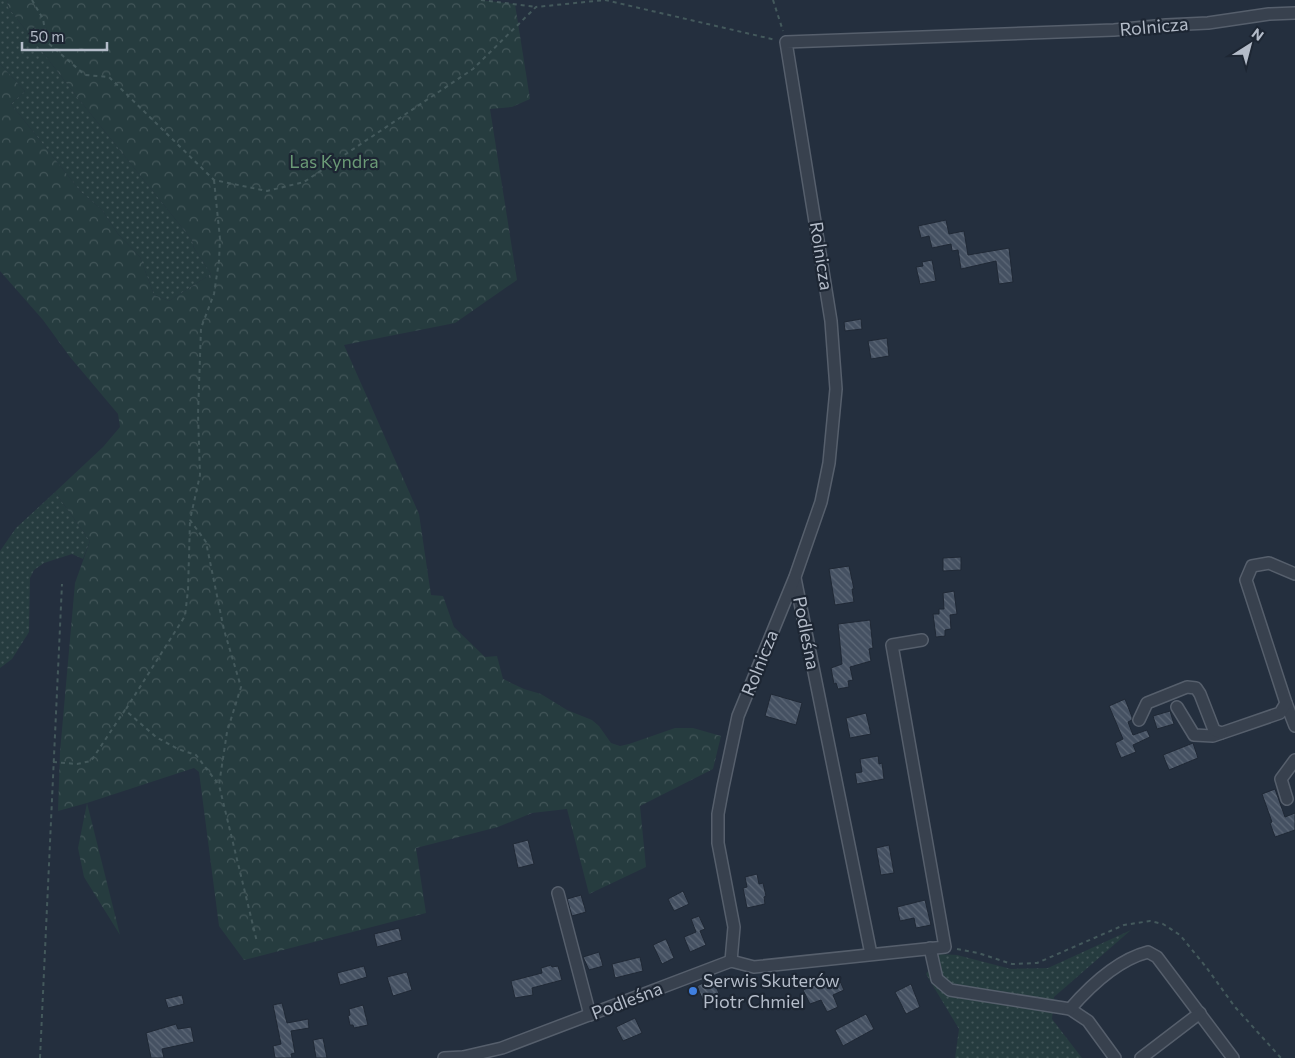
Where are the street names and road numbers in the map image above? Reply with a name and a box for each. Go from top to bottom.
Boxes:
street label: Rolnicza [1119,12,1189,40]
street label: Rolnicza [806,220,838,292]
street label: Podleśna [789,594,825,671]
street label: Rolnicza [736,627,782,699]
street label: Podleśna [588,977,665,1024]

